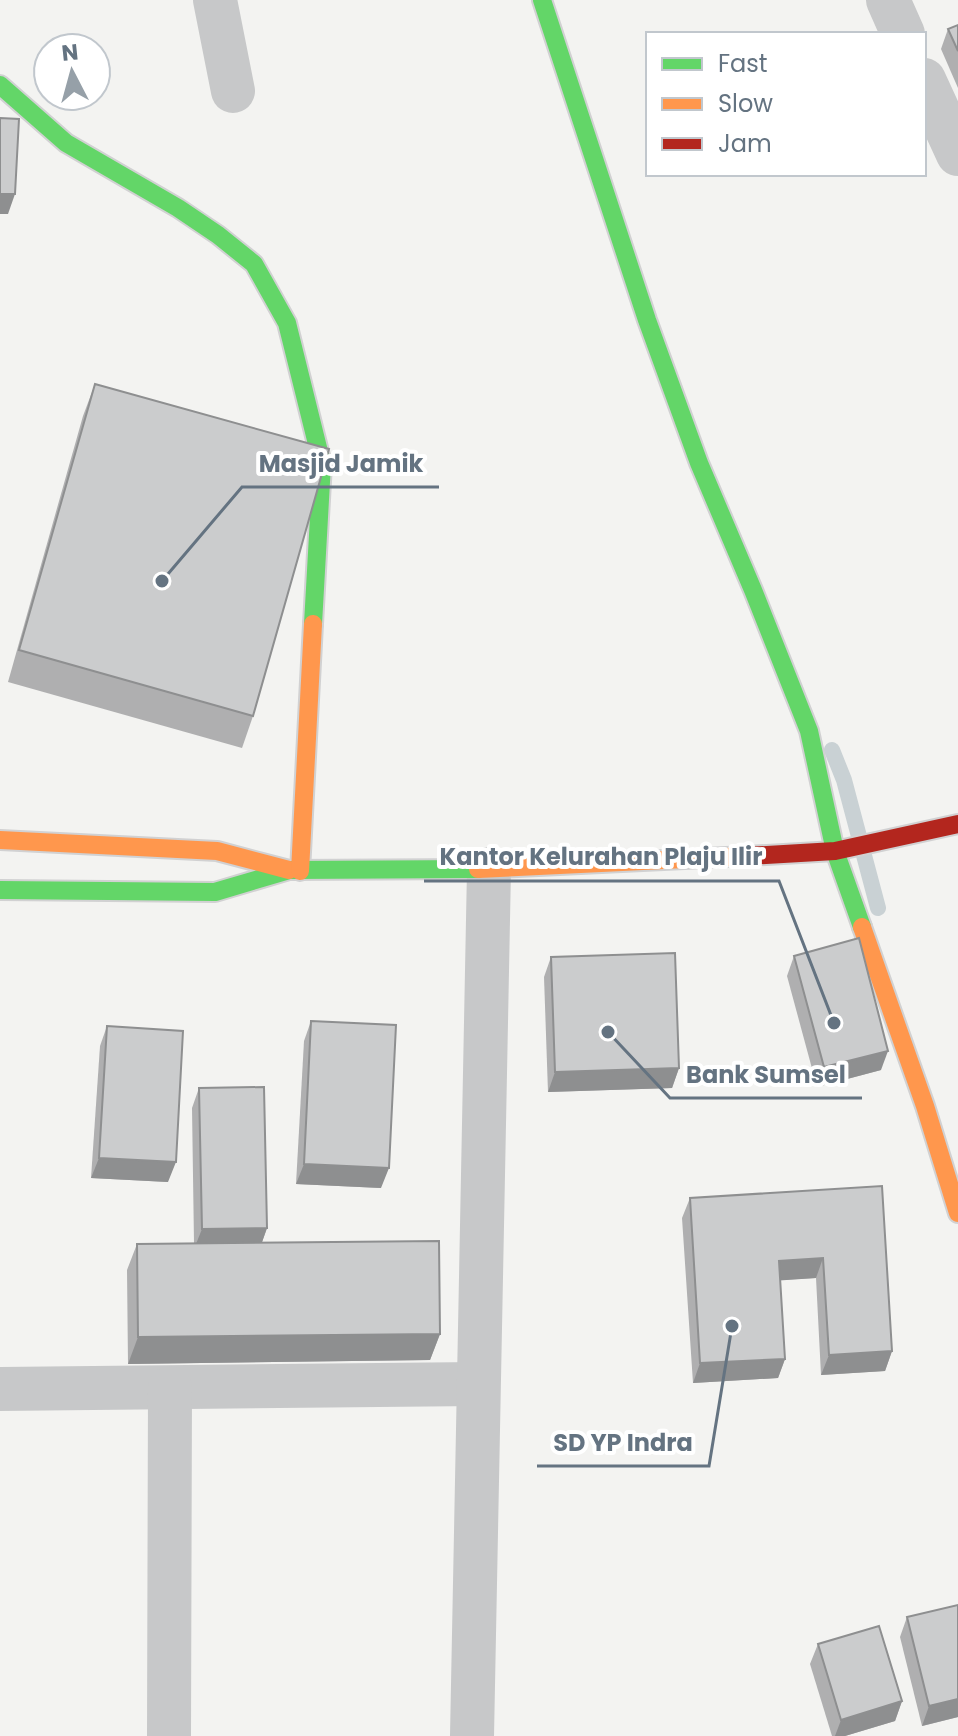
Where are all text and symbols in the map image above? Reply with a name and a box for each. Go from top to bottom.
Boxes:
north arrow [32,32,112,112]
legend [646,32,926,176]
text: N [60,36,80,69]
text: Fast [718,47,768,80]
text: Slow [718,87,773,120]
text: Jam [718,127,772,160]
callout: Masjid Jamik [242,439,439,487]
text: Masjid Jamik [259,447,424,480]
callout: Kantor Kelurahan Plaju Ilir [424,833,779,881]
text: Kantor Kelurahan Plaju Ilir [440,840,762,873]
callout: Bank Sumsel [670,1050,862,1098]
text: Bank Sumsel [686,1058,846,1091]
callout: SD YP Indra [537,1418,709,1466]
text: SD YP Indra [553,1426,693,1459]

